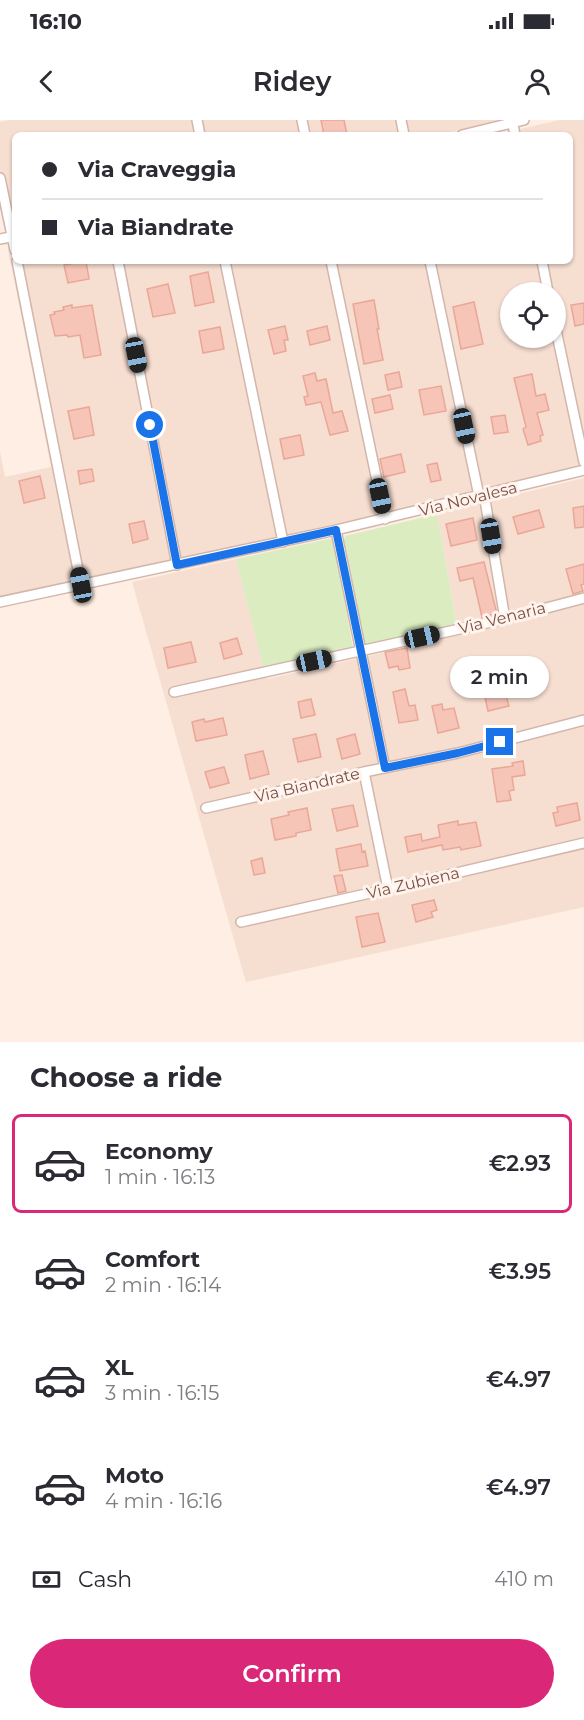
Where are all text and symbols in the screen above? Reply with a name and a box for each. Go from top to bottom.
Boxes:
text: 16:10 [30,8,82,35]
icon: back [30,65,63,98]
text: Ridey [253,65,331,98]
icon: person [521,65,554,98]
text: Via Craveggia [78,156,236,183]
text: Via Biandrate [78,214,234,241]
map controls [500,282,566,348]
button: locate [500,282,566,348]
car [124,336,148,374]
car [451,407,477,445]
route start [136,411,163,438]
car [367,477,393,515]
street label: Via Novalesa [417,478,519,520]
car [479,517,503,555]
car [69,566,93,604]
street label: Via Venaria [456,598,548,638]
car [402,624,442,650]
car [295,648,333,674]
callout: 2 min [450,655,550,697]
text: 2 min [471,665,528,689]
route end [486,728,513,755]
street label: Via Biandrate [253,764,361,806]
street label: Via Zubiena [365,863,461,903]
text: Choose a ride [30,1061,222,1094]
icon: car [33,1137,87,1191]
text: Economy [105,1138,213,1165]
text: €2.93 [489,1150,551,1177]
text: 1 min · 16:13 [105,1165,215,1189]
icon: car [33,1245,87,1299]
text: Comfort [105,1246,200,1273]
text: €3.95 [488,1258,551,1285]
text: 2 min · 16:14 [105,1273,221,1297]
icon: car [33,1353,87,1407]
text: XL [105,1354,134,1381]
text: €4.97 [486,1366,551,1393]
text: 3 min · 16:15 [105,1381,219,1405]
icon: car [33,1461,87,1515]
text: Moto [105,1462,164,1489]
text: €4.97 [486,1474,551,1501]
text: 4 min · 16:16 [105,1489,222,1513]
icon: cash [30,1563,63,1596]
text: Cash [78,1566,132,1593]
text: 410 m [494,1567,554,1591]
button: Confirm [30,1639,554,1708]

